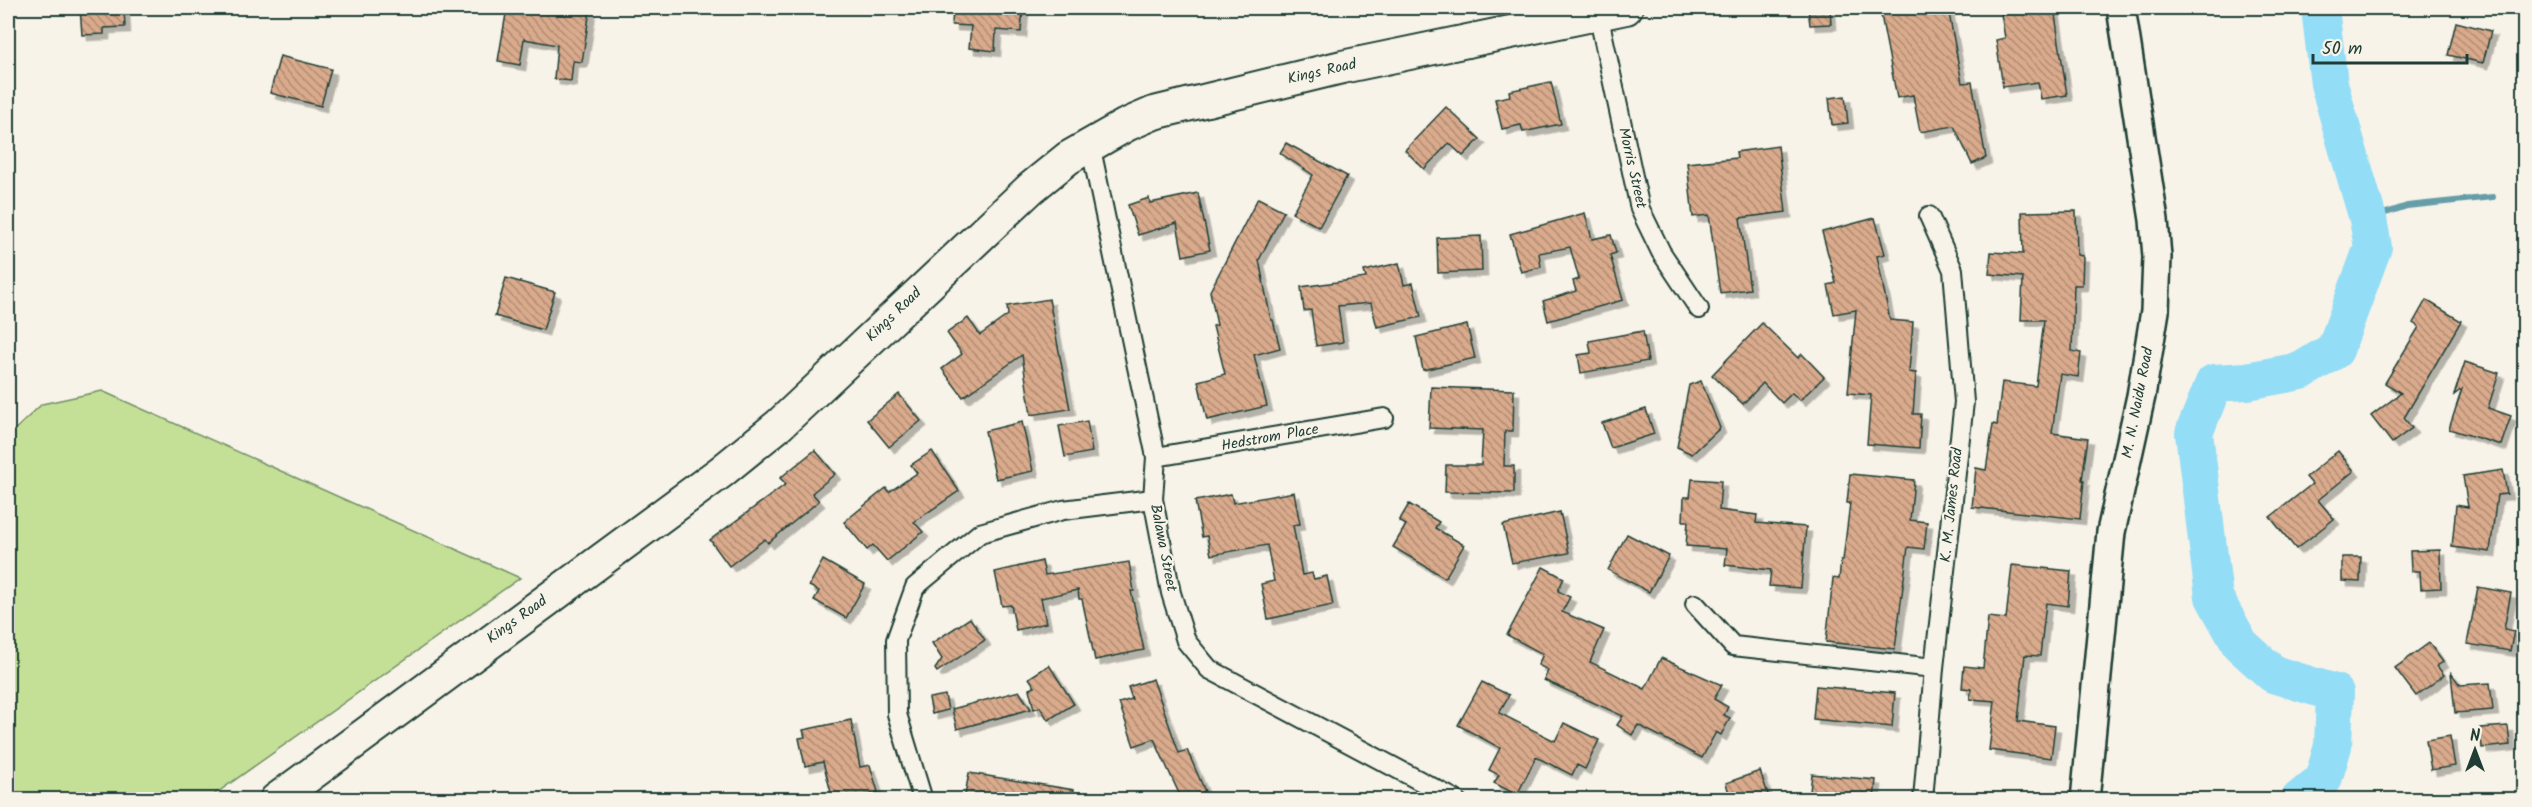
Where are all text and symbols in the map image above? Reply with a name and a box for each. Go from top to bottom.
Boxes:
scale bar [2313,27,2468,65]
text: 50 m [2322,35,2362,64]
street label: Kings Road [1285,52,1359,92]
street label: Morris Street [1611,125,1653,211]
street label: Kings Road [860,282,928,348]
street label: M. N. Naidu Road [2115,345,2161,461]
street label: Hedstrom Place [1219,418,1321,458]
street label: K. M. James Road [1934,446,1970,563]
street label: Balawa Street [1143,502,1183,594]
street label: Kings Road [482,589,553,650]
north arrow [2445,720,2505,780]
text: N [2470,724,2480,749]

